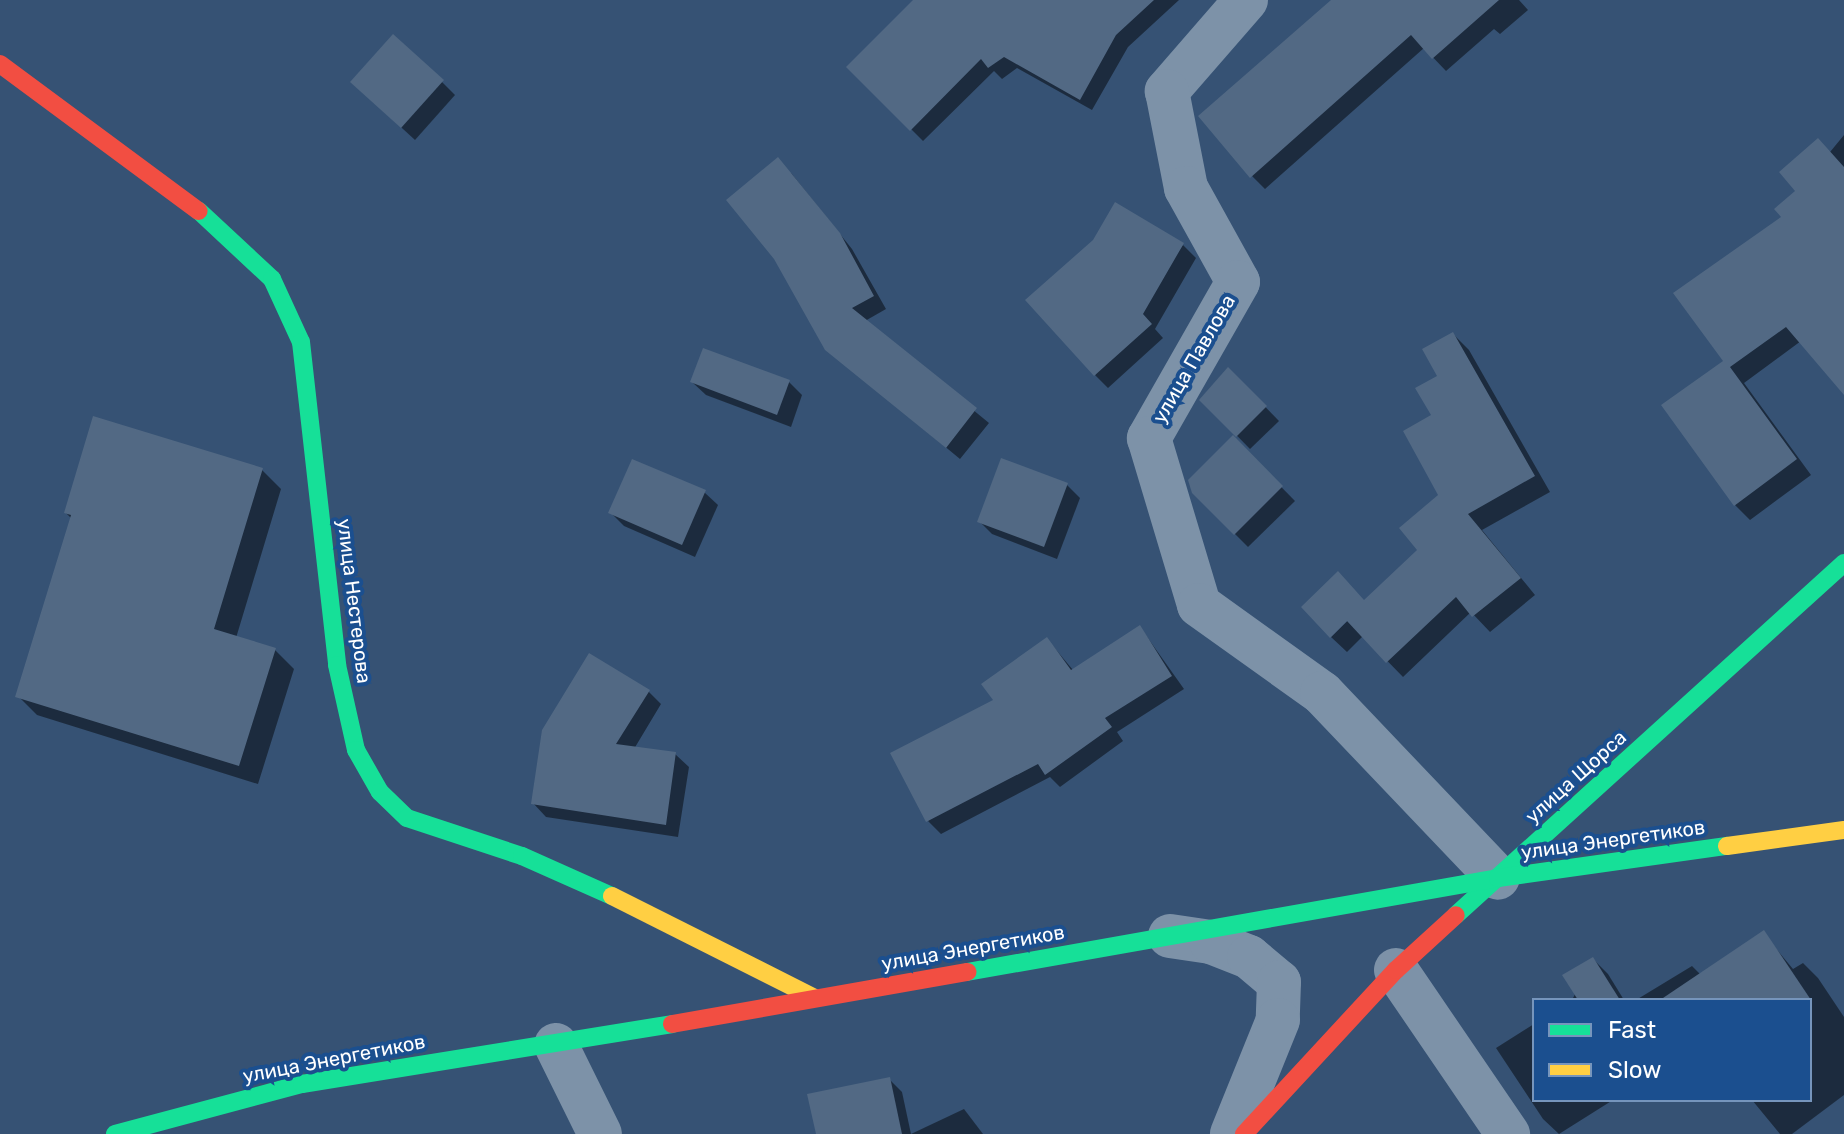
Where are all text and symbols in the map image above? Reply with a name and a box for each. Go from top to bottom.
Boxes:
street label: улица Павлова [1148,291,1240,427]
street label: улица Нестерова [332,517,376,685]
street label: улица Щорса [1521,725,1631,829]
street label: улица Энергетиков [1519,815,1707,865]
street label: улица Энергетиков [880,920,1066,976]
legend [1532,998,1812,1102]
text: Fast [1608,1016,1656,1044]
street label: улица Энергетиков [241,1030,427,1088]
text: Slow [1608,1056,1661,1084]

